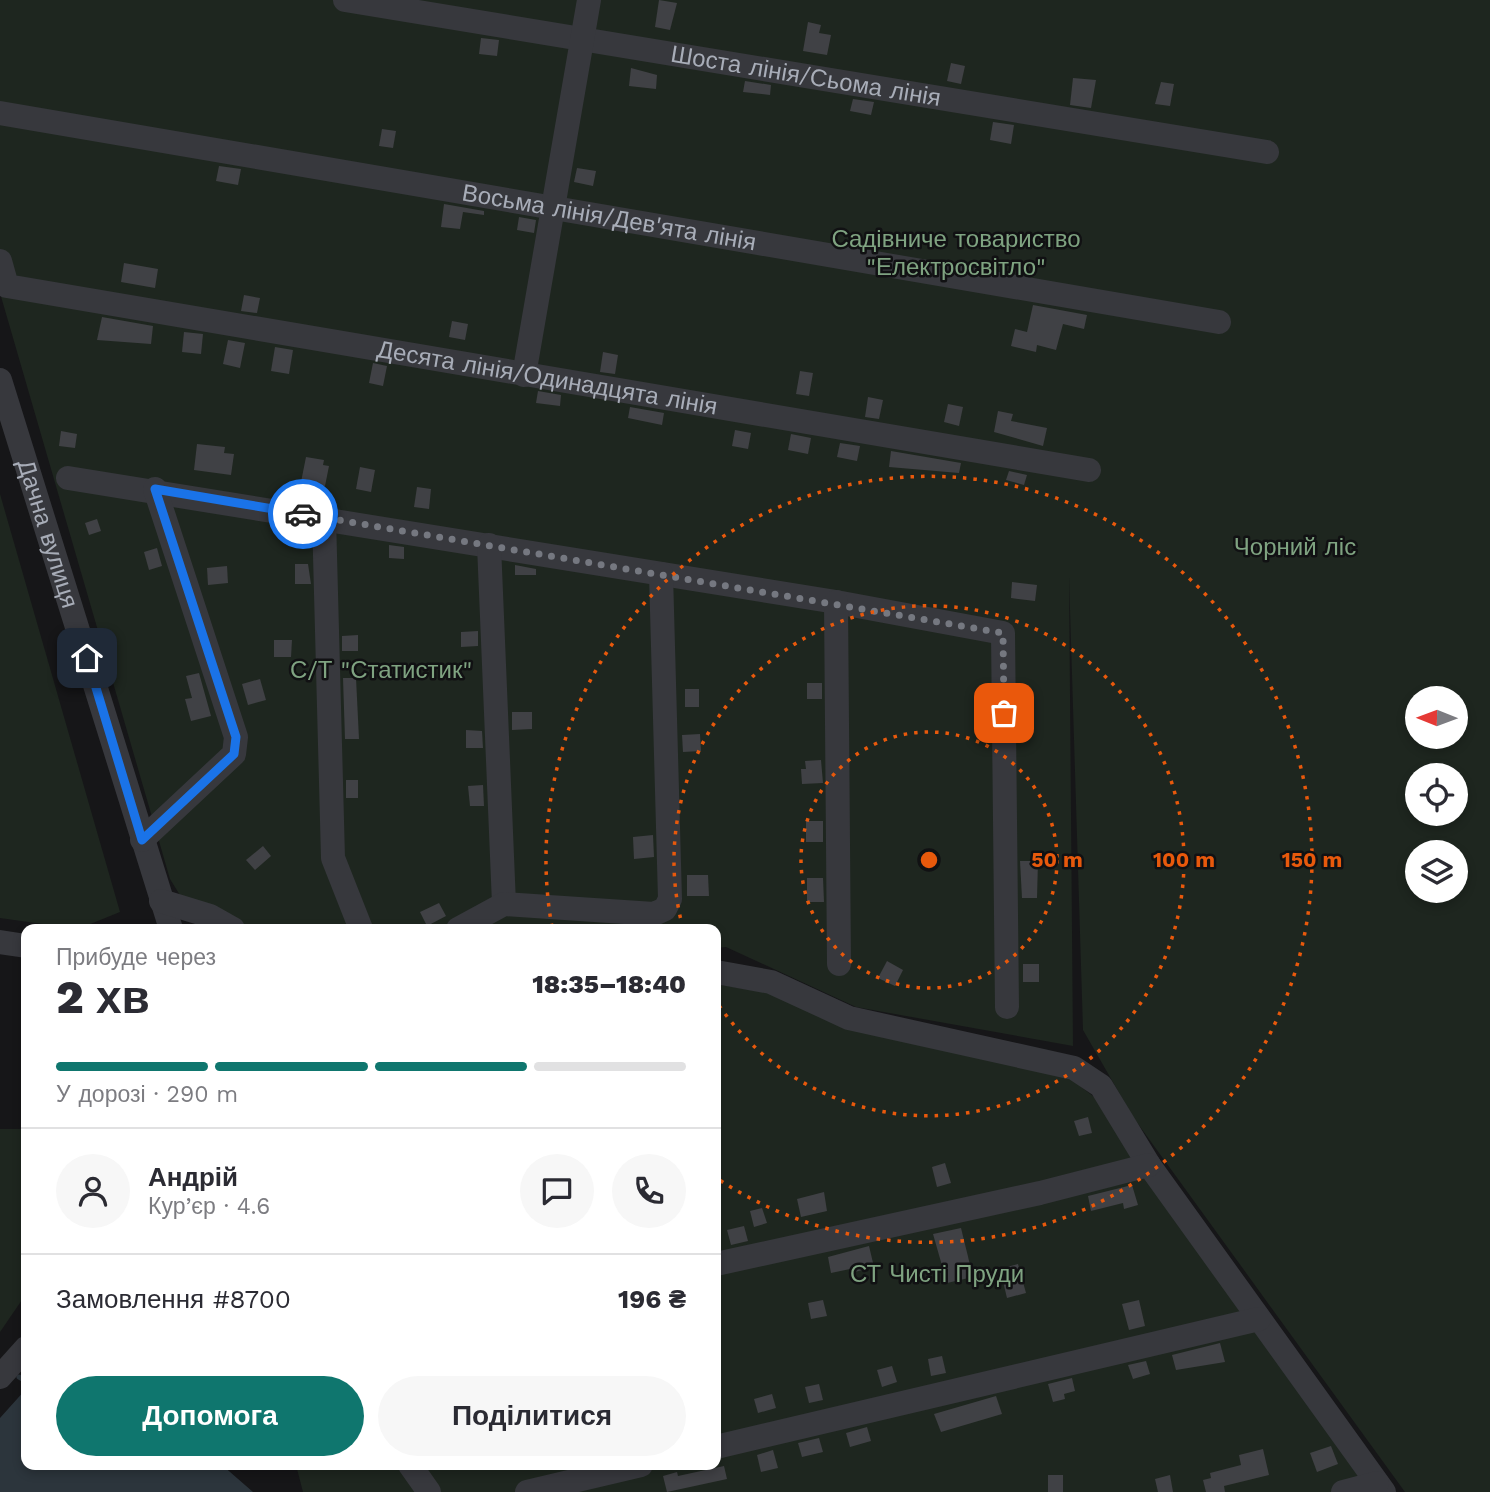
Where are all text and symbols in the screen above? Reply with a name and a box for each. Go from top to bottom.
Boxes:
street label: Шоста лінія/Сьома лінія [669,40,943,112]
street label: Восьма лінія/Дев'ята лінія [460,178,758,256]
park label: Садівниче товариство "Електросвітло" [831,225,1081,281]
street label: Десята лінія/Одинадцята лінія [375,335,719,421]
street label: Дачна вулиця [12,456,84,612]
courier [268,479,338,549]
icon: car [284,495,322,533]
park label: Чорний ліс [1234,533,1356,561]
pin [57,628,117,688]
icon: home [68,639,106,677]
park label: С/Т "Статистик" [290,656,472,684]
pin [974,683,1034,743]
north arrow [1405,686,1468,749]
map controls [1405,686,1468,903]
icon: bag [985,694,1023,732]
button: locate [1405,763,1468,826]
button: layers [1405,840,1468,903]
text: 50 m [1031,847,1083,872]
text: 100 m [1153,847,1215,872]
text: 150 m [1282,847,1342,872]
centre of rings [917,848,941,872]
text: Прибуде через [56,944,216,971]
text: 18:35–18:40 [532,969,686,999]
text: 2 хв [56,970,150,1024]
text: У дорозі · 290 m [56,1081,238,1108]
button: person [56,1154,130,1228]
button: chat [520,1154,594,1228]
button: phone [612,1154,686,1228]
text: Андрій [148,1162,238,1192]
text: Кур’єр · 4.6 [148,1193,270,1220]
park label: СТ Чисті Пруди [850,1260,1024,1288]
text: Замовлення #8700 [56,1284,291,1314]
text: 196 ₴ [618,1284,686,1314]
button: Допомога [56,1376,364,1456]
button: Поділитися [378,1376,686,1456]

